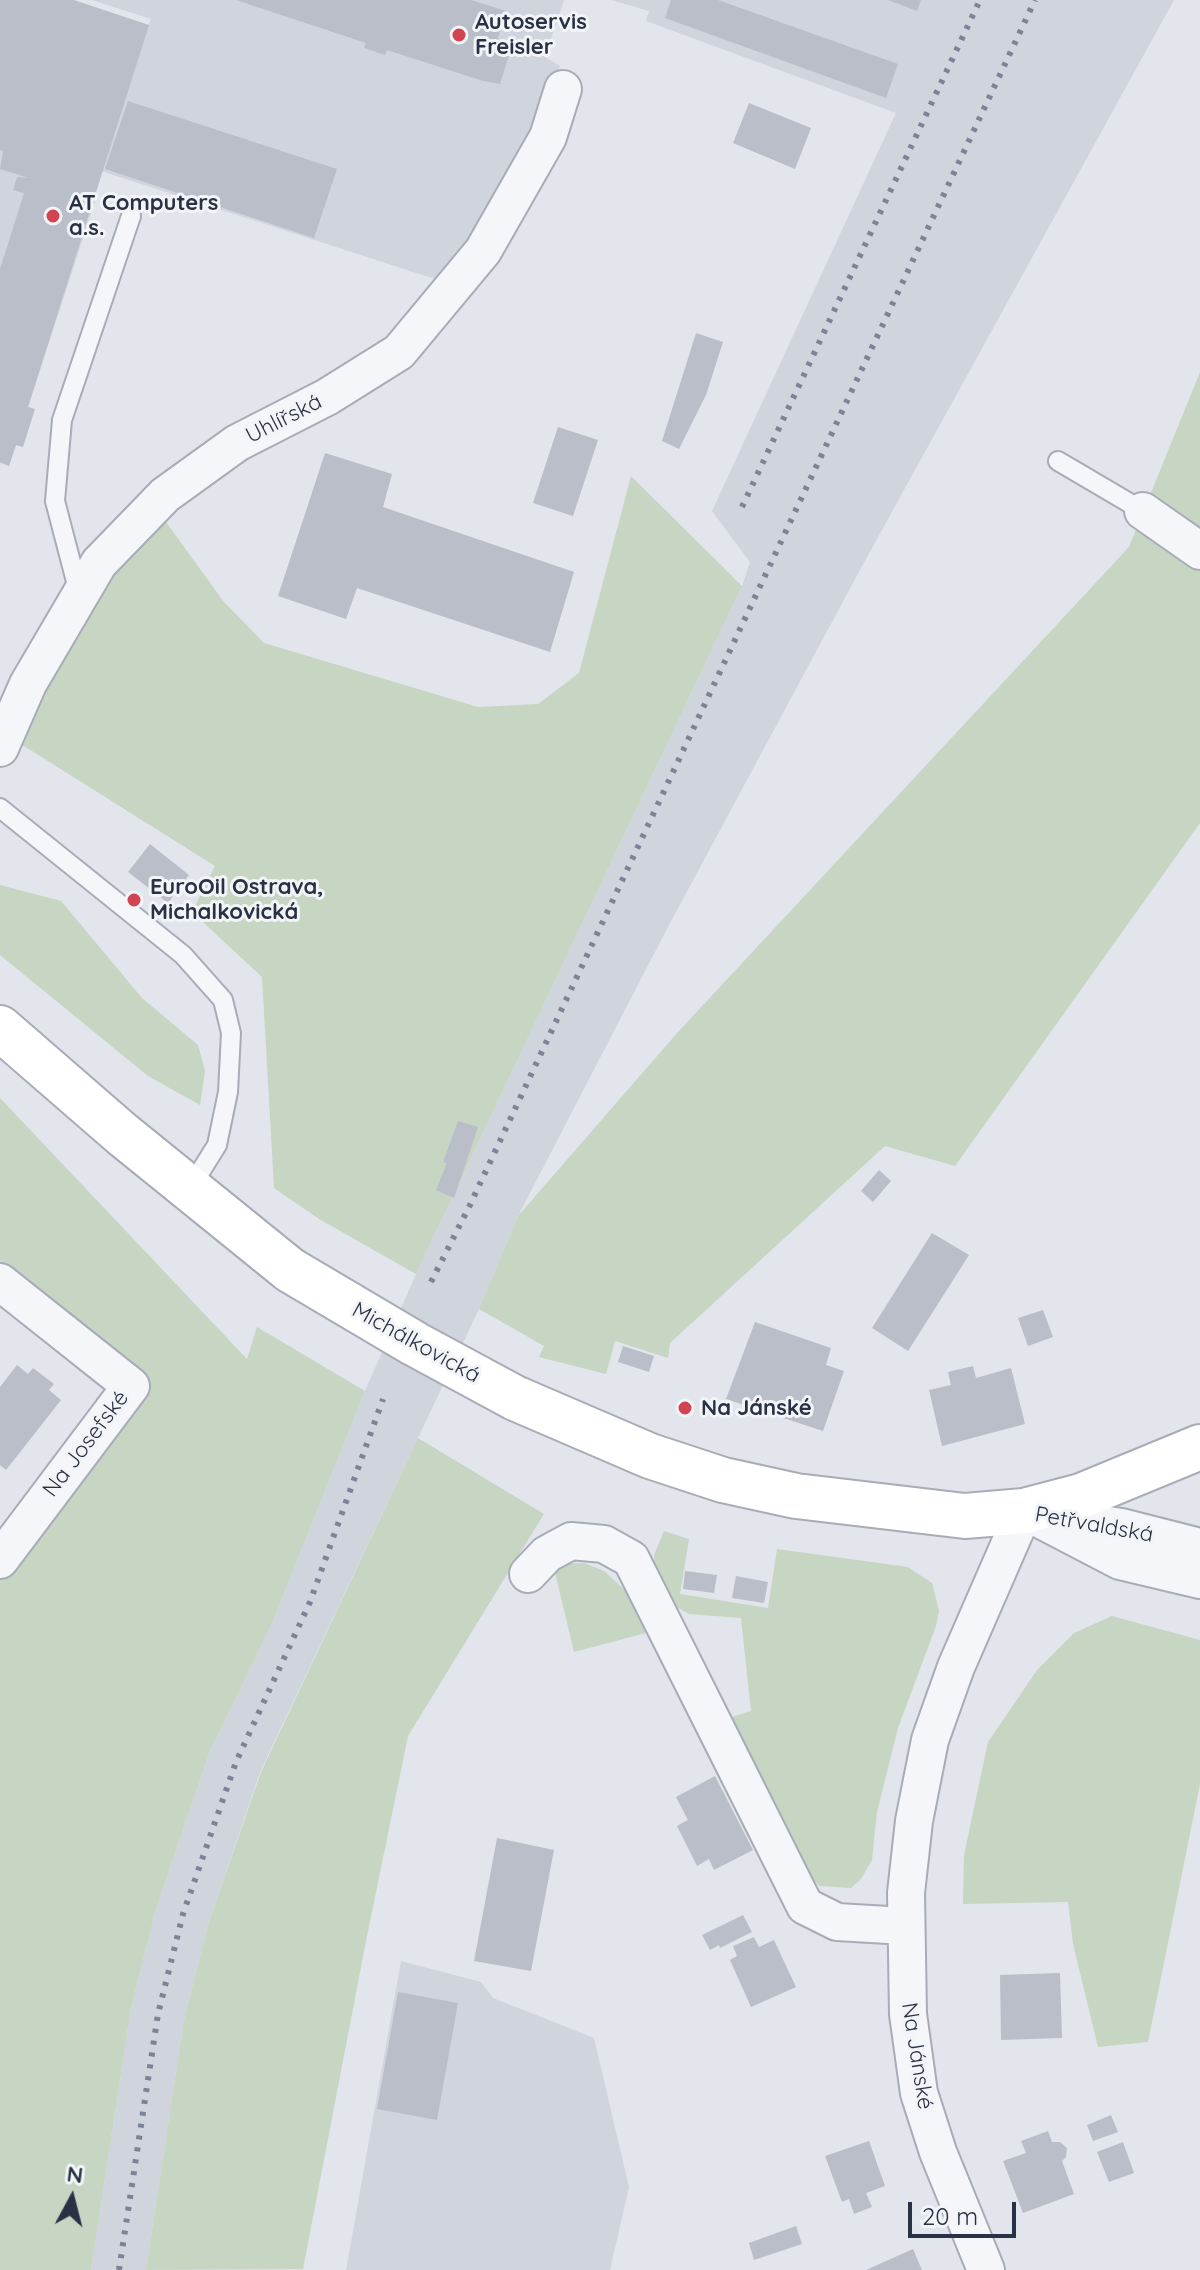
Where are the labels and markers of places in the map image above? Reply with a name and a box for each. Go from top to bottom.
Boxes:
place label: Autoservis Freisler [475,9,587,60]
marker: Autoservis Freisler [450,26,468,44]
place label: AT Computers a.s. [69,190,218,242]
marker: AT Computers a.s. [44,207,62,225]
place label: EuroOil Ostrava, Michalkovická [150,874,323,926]
marker: EuroOil Ostrava, Michalkovická [125,891,143,909]
place label: Na Jánské [701,1395,812,1421]
marker: Na Jánské [676,1399,694,1417]

